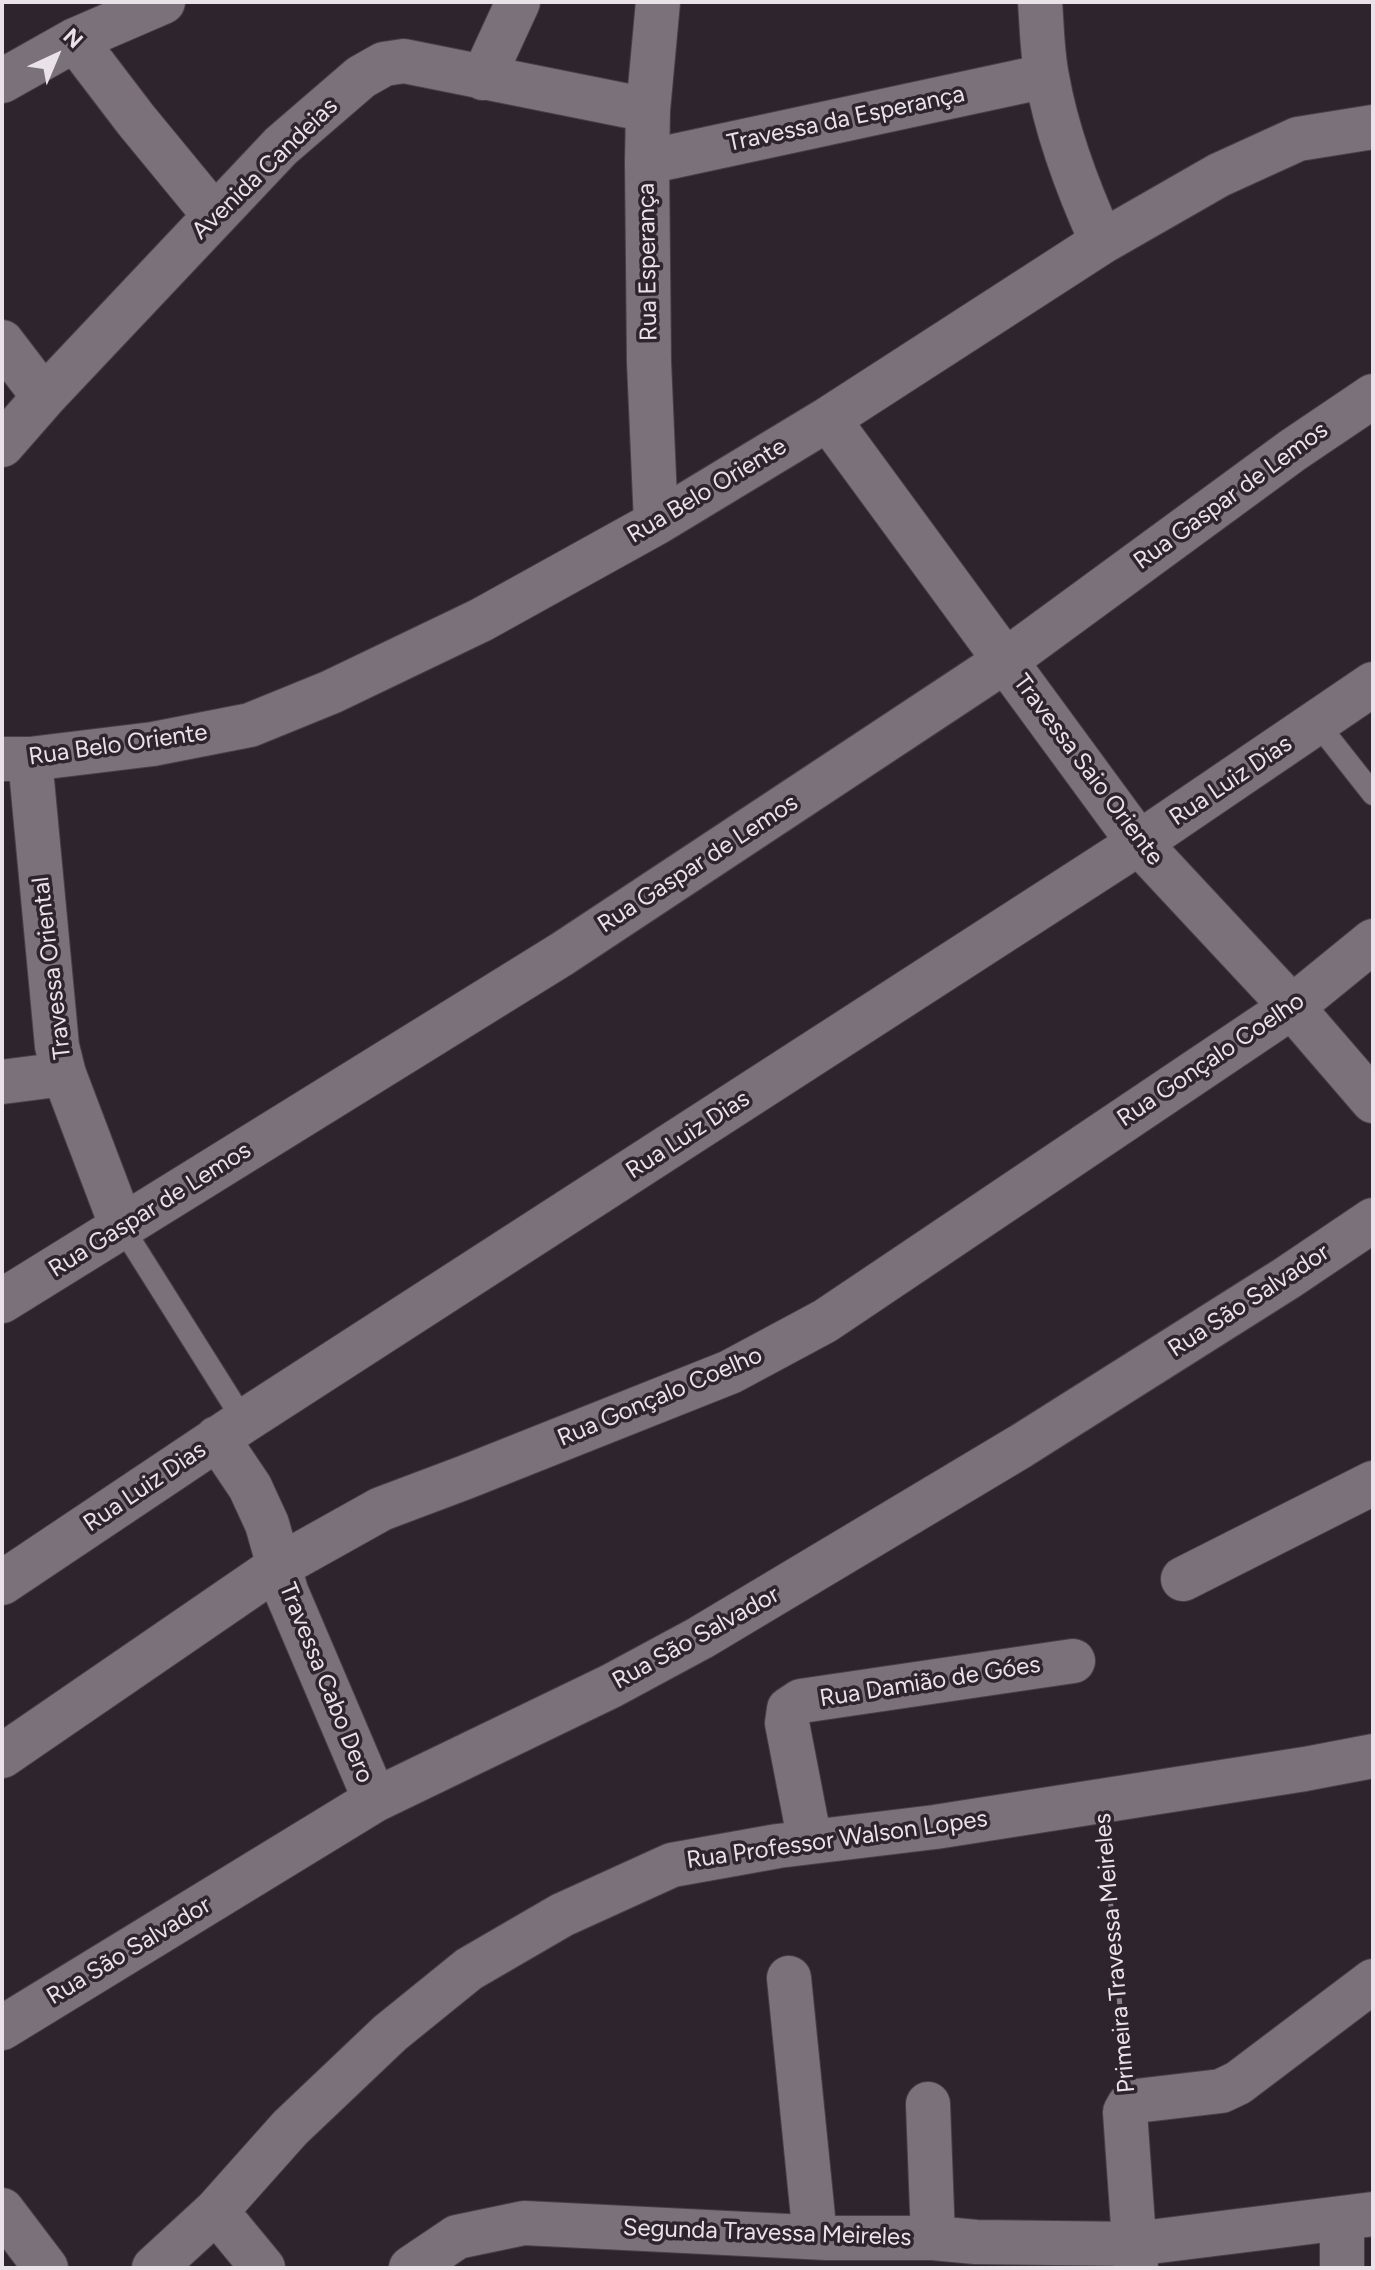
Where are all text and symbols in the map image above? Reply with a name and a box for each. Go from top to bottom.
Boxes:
north arrow [16,16,96,96]
text: N [58,23,89,54]
street label: Travessa da Esperança [725,80,967,158]
street label: Avenida Candeias [186,92,344,246]
street label: Rua Esperança [632,183,664,341]
street label: Rua Gaspar de Lemos [1128,416,1334,576]
street label: Rua Belo Oriente [622,432,792,550]
street label: Travessa Saio Oriente [1007,669,1169,871]
street label: Rua Belo Oriente [27,718,209,772]
street label: Rua Luiz Dias [1164,730,1298,832]
street label: Rua Gaspar de Lemos [592,788,804,940]
street label: Travessa Oriental [27,875,77,1061]
street label: Rua Gonçalo Coelho [1112,987,1310,1133]
street label: Rua Luiz Dias [621,1084,755,1186]
street label: Rua Gaspar de Lemos [44,1136,256,1284]
street label: Rua São Salvador [1163,1238,1335,1364]
street label: Rua Gonçalo Coelho [553,1341,767,1453]
street label: Rua Luiz Dias [78,1436,212,1538]
street label: Travessa Cabo Dero [273,1579,379,1787]
street label: Rua São Salvador [608,1580,784,1696]
street label: Rua Damião de Góes [818,1650,1042,1714]
street label: Rua Professor Walson Lopes [685,1805,989,1875]
street label: Primeira Travessa Meireles [1088,1812,1142,2094]
street label: Rua São Salvador [42,1891,216,2011]
street label: Segunda Travessa Meireles [622,2214,912,2252]

